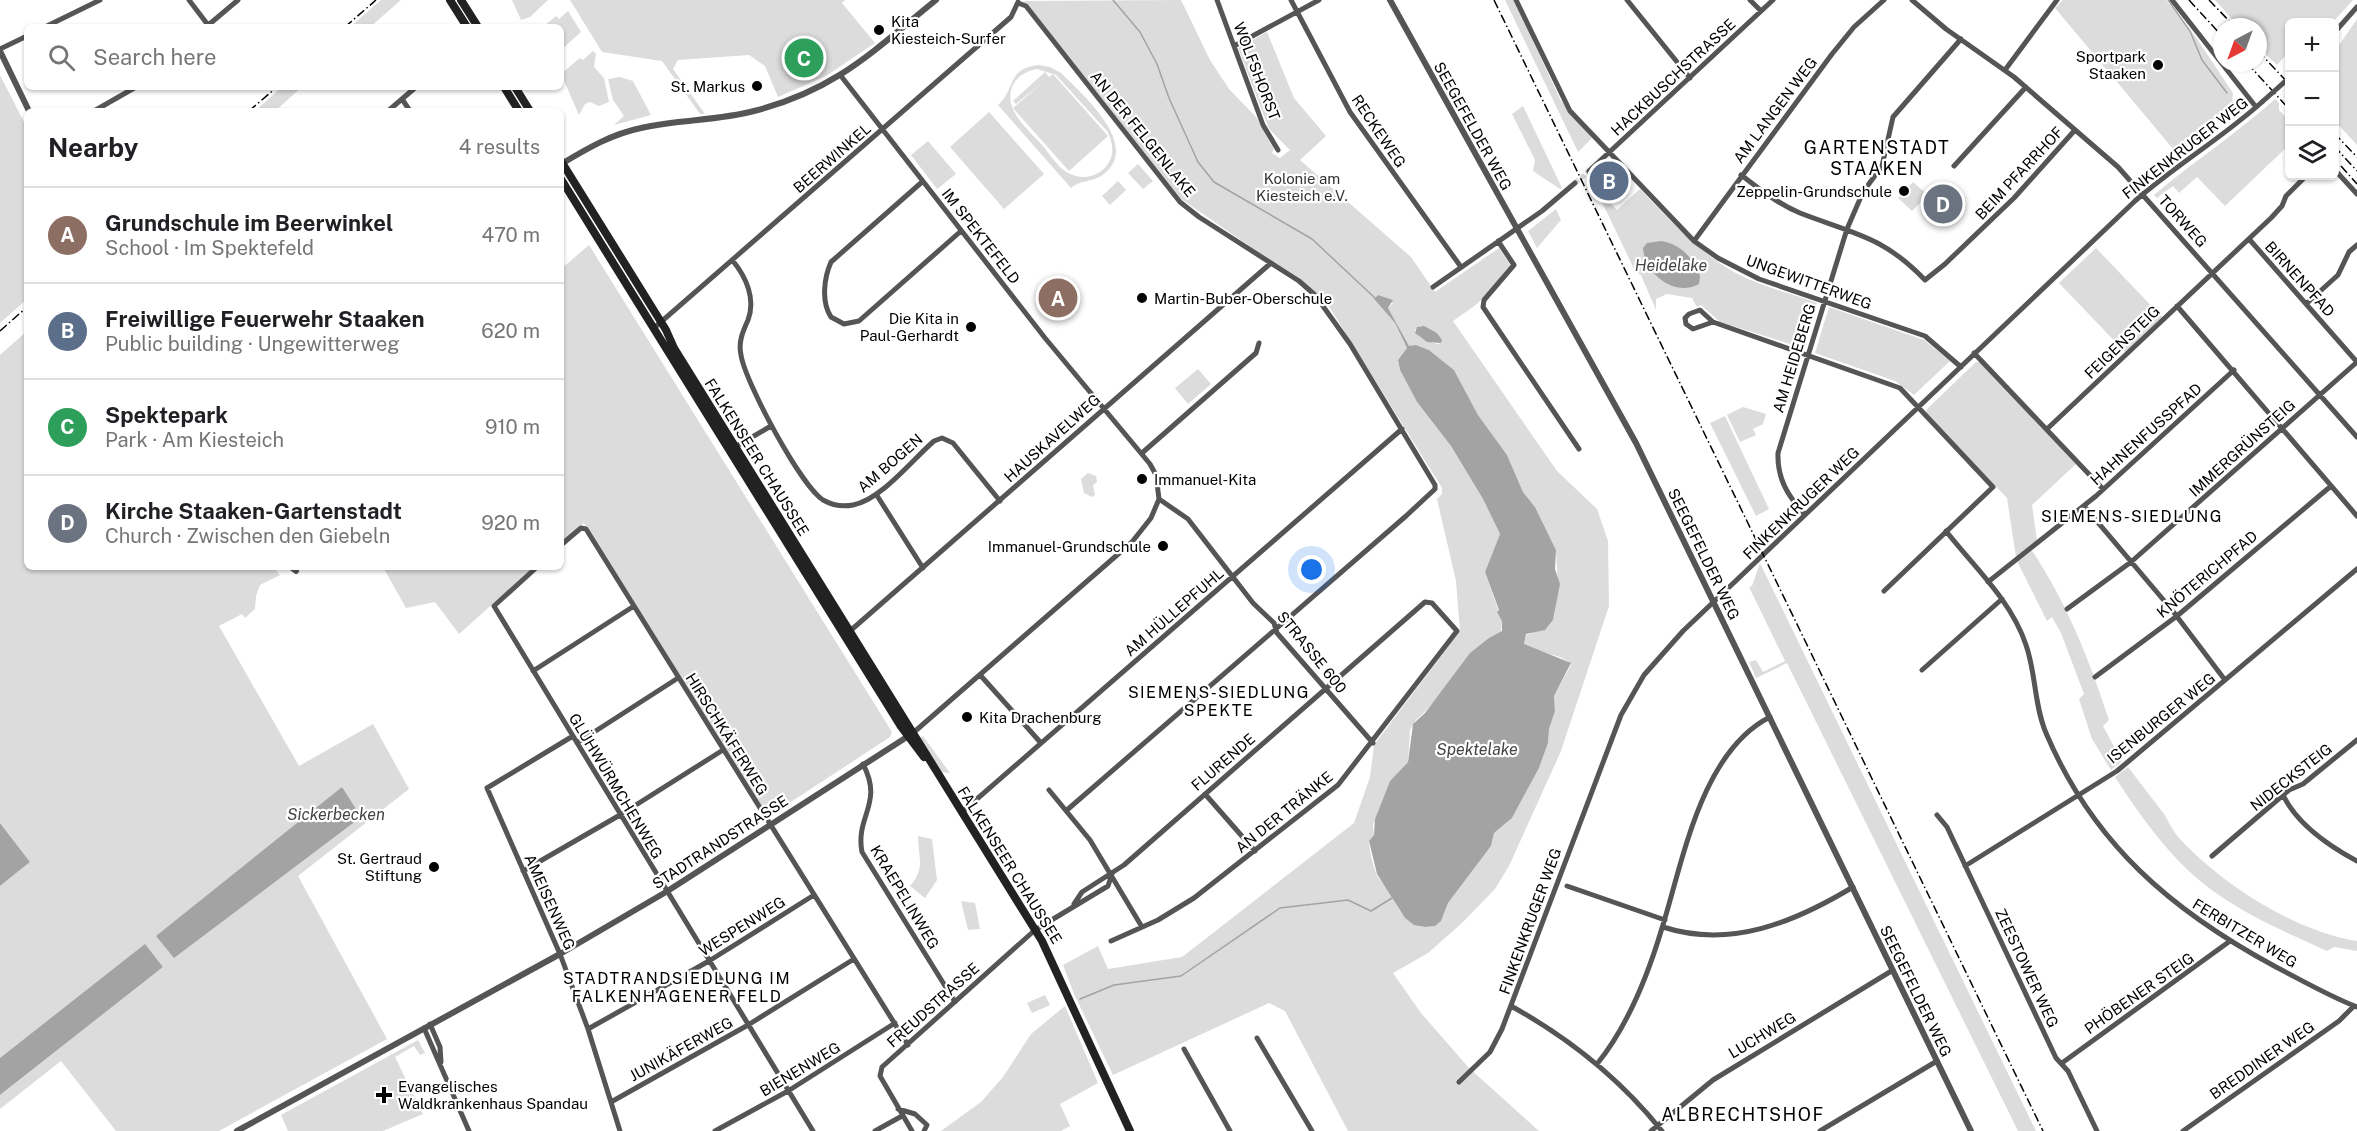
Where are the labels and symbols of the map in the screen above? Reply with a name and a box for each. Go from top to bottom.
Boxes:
place label: Kita Kiesteich-Surfer [891,13,1006,47]
street label: HACKBUSCHSTRASSE [1608,15,1738,139]
north arrow [2213,18,2267,72]
street label: WOLFSHORST [1231,20,1284,122]
marker: Kita Kiesteich-Surfer [872,23,886,37]
pin: C [784,36,824,80]
place label: Sportpark Staaken [2076,48,2146,82]
street label: AM LANGEN WEG [1730,54,1820,166]
marker: Sportpark Staaken [2151,58,2165,72]
street label: SEEGEFELDER WEG [1431,59,1515,193]
street label: AN DER FELGENLAKE [1087,68,1199,200]
place label: St. Markus [671,78,745,95]
marker: St. Markus [750,79,764,93]
street label: RECKEWEG [1348,91,1410,171]
street label: FINKENKRUGER WEG [2119,94,2251,202]
street label: BEERWINKEL [790,120,874,196]
street label: BEIM PFARRHOF [1972,123,2066,223]
district label: GARTENSTADT STAAKEN [1804,137,1950,179]
pin: B [1590,158,1628,204]
park label: Kolonie am Kiesteich e.V. [1256,170,1348,204]
pin: D [1924,182,1962,226]
place label: Zeppelin-Grundschule [1736,183,1892,200]
marker: Zeppelin-Grundschule [1897,184,1911,198]
street label: IM SPEKTEFELD [939,185,1023,287]
street label: TORWEG [2155,191,2211,251]
street label: BIRNENPFAD [2262,238,2338,320]
street label: UNGEWITTERWEG [1744,251,1874,313]
water label: Heidelake [1635,256,1708,275]
pin: A [1038,276,1078,320]
place label: Martin-Buber-Oberschule [1154,290,1332,307]
marker: Martin-Buber-Oberschule [1135,291,1149,305]
street label: AM HEIDEBERG [1769,301,1819,415]
street label: FEIGENSTEIG [2081,302,2163,382]
place label: Die Kita in Paul-Gerhardt [860,310,959,344]
marker: Die Kita in Paul-Gerhardt [964,320,978,334]
street label: FALKENSEER CHAUSSEE [702,375,812,539]
street label: HAHNENFUSSPFAD [2087,380,2205,488]
street label: HAUSKAVELWEG [1001,390,1103,486]
street label: IMMERGRÜNSTEIG [2185,395,2298,500]
street label: AM BOGEN [854,430,926,496]
street label: FINKENKRUGER WEG [1740,443,1862,563]
place label: Immanuel-Kita [1154,471,1256,488]
marker: Immanuel-Kita [1135,472,1149,486]
street label: SEEGEFELDER WEG [1665,486,1743,622]
district label: SIEMENS-SIEDLUNG [2041,507,2223,526]
street label: KNÖTERICHPFAD [2153,526,2261,621]
place label: Immanuel-Grundschule [988,538,1151,555]
marker: Immanuel-Grundschule [1156,539,1170,553]
your location [1297,555,1326,584]
street label: AM HÜLLEPFUHL [1120,564,1227,660]
street label: STRASSE 600 [1274,608,1350,696]
street label: HIRSCHKÄFERWEG [682,669,772,798]
street label: ISENBURGER WEG [2104,669,2218,767]
district label: SIEMENS-SIEDLUNG SPEKTE [1128,683,1310,720]
place label: Kita Drachenburg [979,709,1102,726]
street label: GLÜHWÜRMCHENWEG [566,710,667,862]
marker: Kita Drachenburg [960,710,974,724]
street label: FLURENDE [1188,730,1258,794]
water label: Spektelake [1436,740,1518,759]
street label: NIDECKSTEIG [2247,740,2335,814]
street label: AN DER TRÄNKE [1231,767,1336,856]
street label: FALKENSEER CHAUSSEE [955,783,1065,947]
street label: STADTRANDSTRASSE [649,792,791,892]
water label: Sickerbecken [287,805,385,824]
street label: KRAEPELINWEG [867,842,943,952]
street label: FINKENKRUGER WEG [1496,846,1564,996]
place label: St. Gertraud Stiftung [337,850,422,884]
street label: AMEISENWEG [521,852,579,952]
marker: St. Gertraud Stiftung [427,860,441,874]
street label: WESPENWEG [696,893,788,959]
street label: FERBITZER WEG [2190,895,2300,971]
street label: ZEESTOWER WEG [1992,906,2062,1030]
street label: SEEGEFELDER WEG [1877,923,1955,1059]
street label: PHÖBENER STEIG [2081,948,2197,1037]
street label: FREUDSTRASSE [883,959,983,1051]
district label: STADTRANDSIEDLUNG IM FALKENHAGENER FELD [563,969,791,1006]
street label: LUCHWEG [1725,1008,1799,1062]
street label: JUNIKÄFERWEG [626,1013,736,1084]
street label: BREDDINER WEG [2207,1018,2317,1102]
street label: BIENENWEG [757,1038,843,1100]
place label: Evangelisches Waldkrankenhaus Spandau [398,1078,588,1112]
marker: Evangelisches Waldkrankenhaus Spandau [375,1086,393,1104]
district label: ALBRECHTSHOF [1661,1104,1825,1125]

